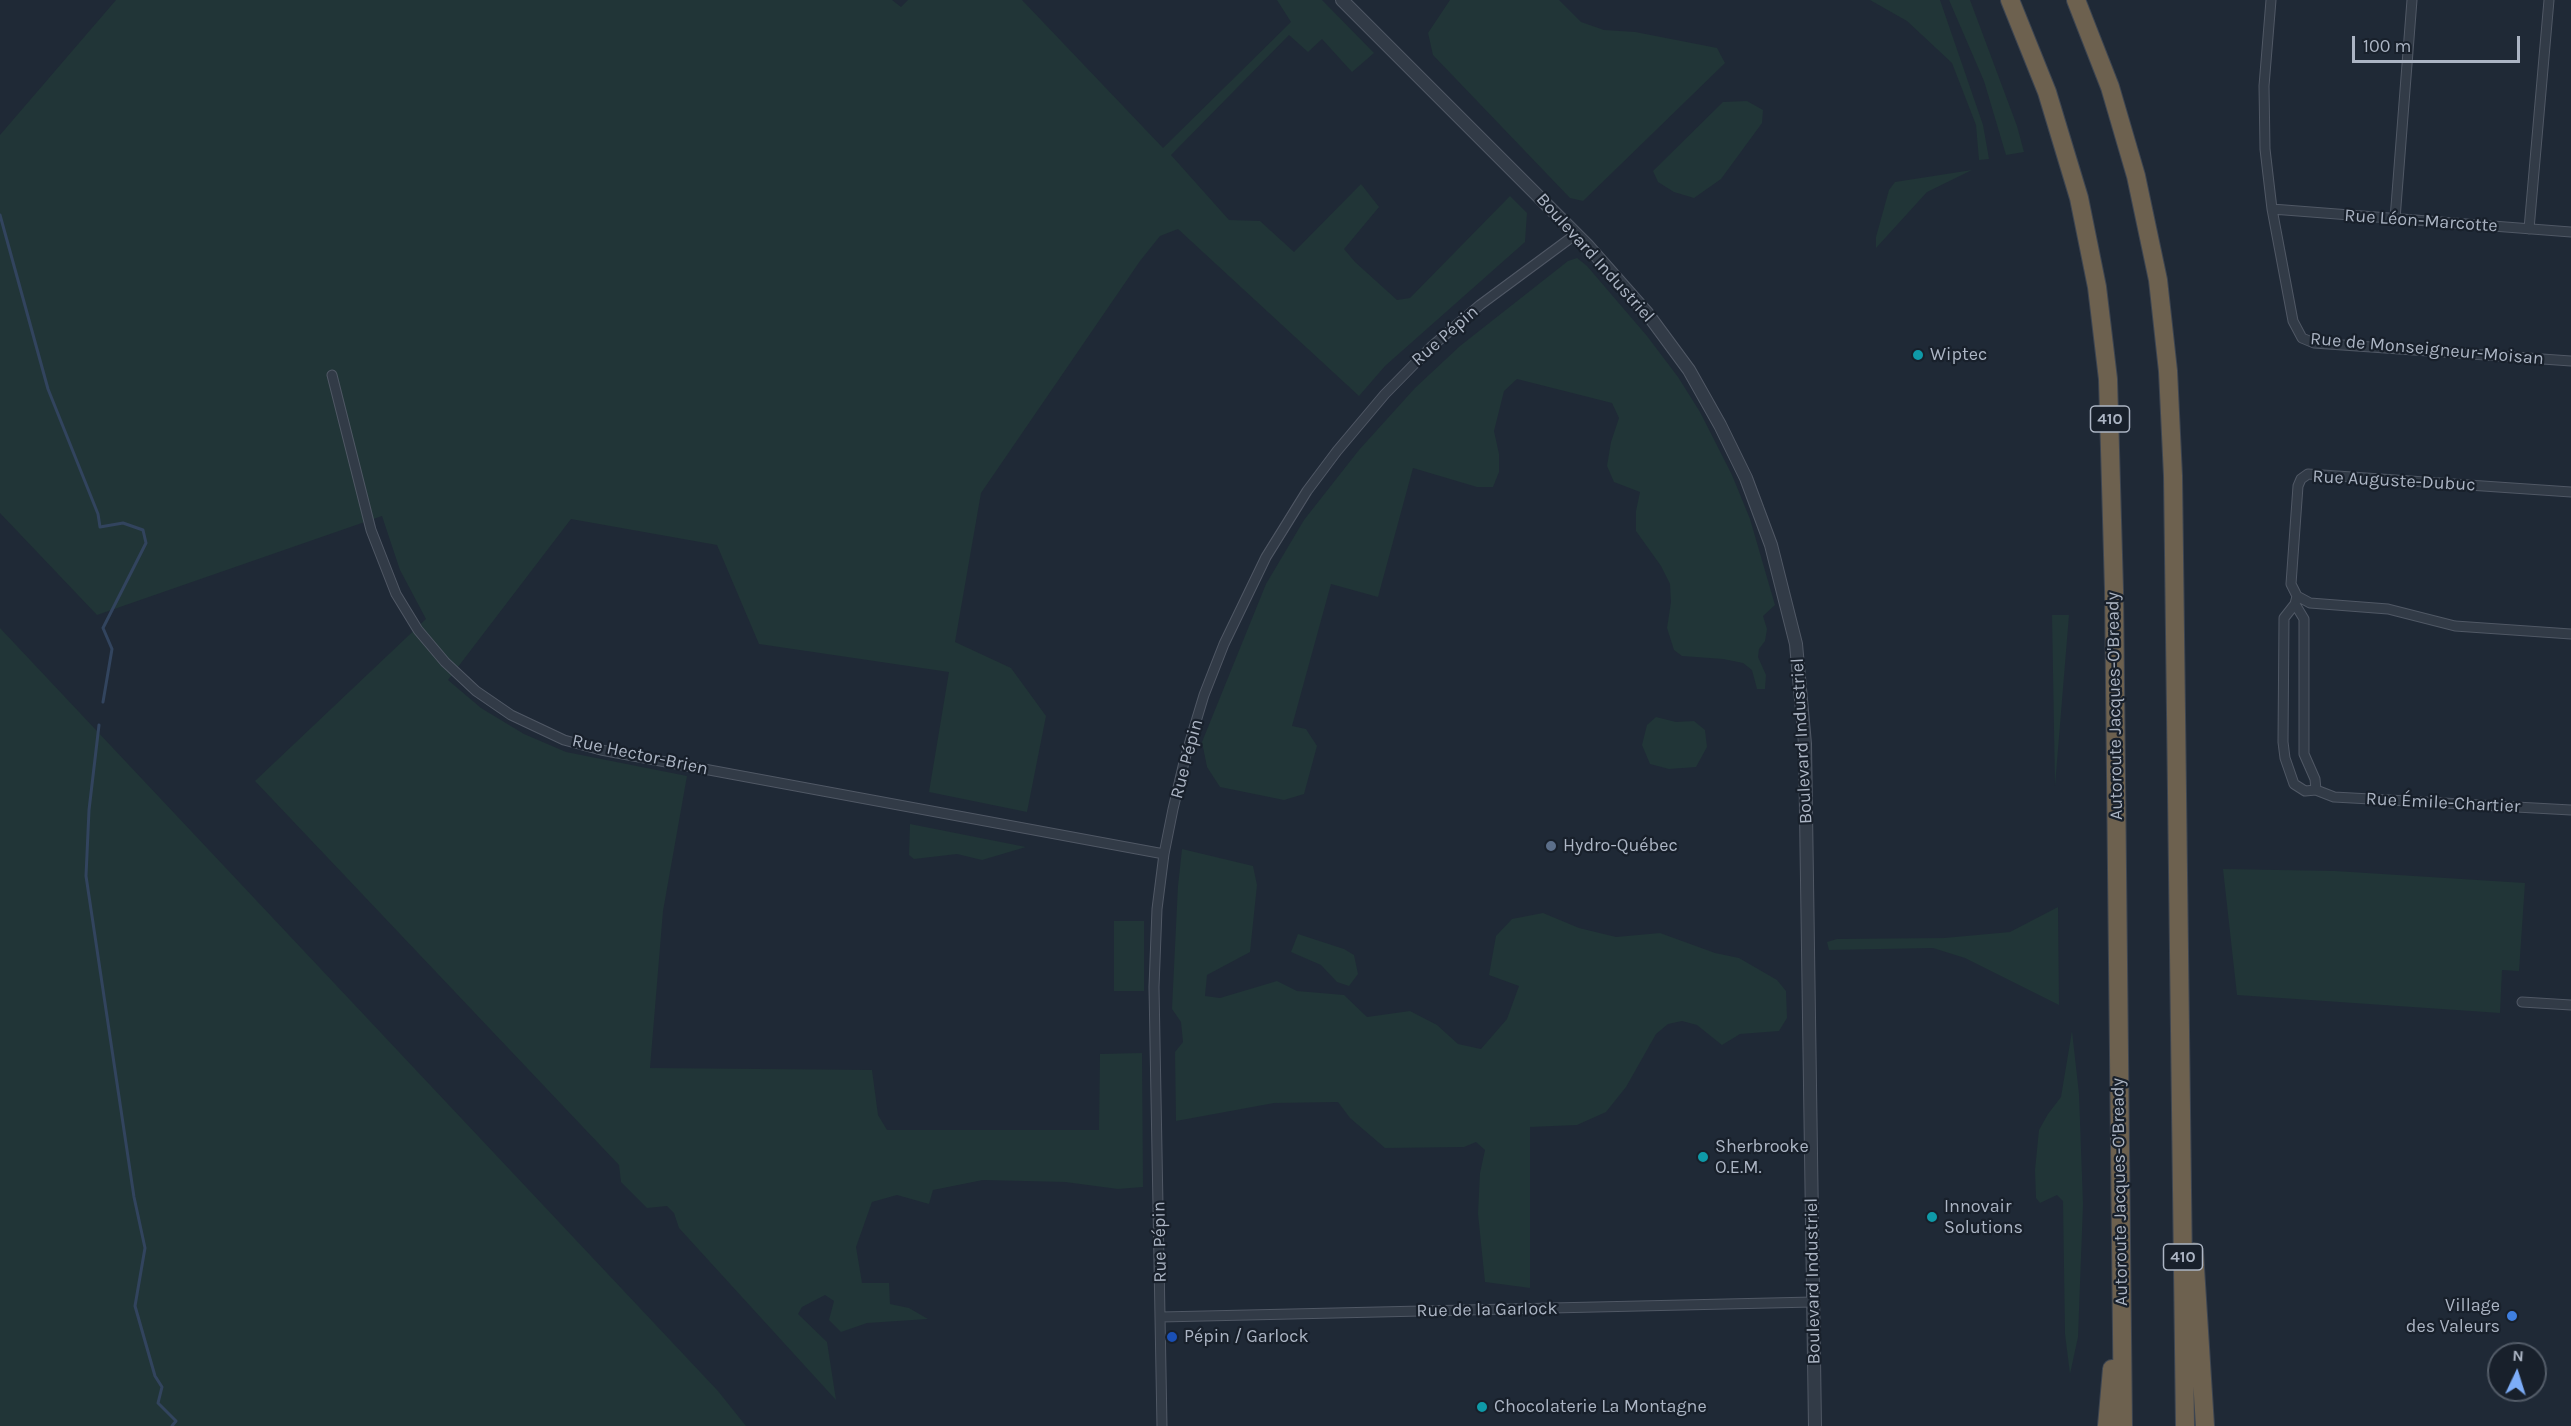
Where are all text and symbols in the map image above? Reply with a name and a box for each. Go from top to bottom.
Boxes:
scale bar [2355,24,2523,62]
text: 100 m [2363,35,2411,57]
street label: Boulevard Industriel [1531,189,1659,327]
street label: Rue Léon-Marcotte [2344,205,2498,237]
street label: Rue Pépin [1407,301,1483,371]
street label: Rue de Monseigneur-Moisan [2309,328,2545,370]
place label: Wiptec [1930,344,1987,366]
marker: Wiptec [1911,348,1925,362]
road number: 410 [2090,406,2130,432]
street label: Rue Auguste-Dubuc [2312,466,2476,496]
street label: Autoroute Jacques-O'Bready [2102,592,2128,820]
street label: Boulevard Industriel [1787,657,1817,825]
street label: Rue Pépin [1166,717,1208,801]
street label: Rue Hector-Brien [570,730,710,780]
street label: Rue Émile-Chartier [2365,788,2521,818]
place label: Hydro-Québec [1563,835,1678,857]
marker: Hydro-Québec [1544,839,1558,853]
street label: Autoroute Jacques-O'Bready [2107,1078,2133,1306]
place label: Sherbrooke O.E.M. [1715,1136,1809,1178]
marker: Sherbrooke O.E.M. [1696,1150,1710,1164]
place label: Innovair Solutions [1944,1196,2023,1238]
street label: Boulevard Industriel [1801,1198,1825,1364]
street label: Rue Pépin [1148,1201,1172,1283]
marker: Innovair Solutions [1925,1210,1939,1224]
road number: 410 [2164,1244,2202,1270]
place label: Village des Valeurs [2406,1295,2500,1338]
street label: Rue de la Garlock [1416,1298,1558,1322]
marker: Village des Valeurs [2505,1309,2519,1323]
place label: Pépin / Garlock [1184,1326,1309,1348]
marker: Pépin / Garlock [1165,1330,1179,1344]
north arrow [2487,1342,2547,1402]
text: N [2512,1346,2525,1365]
place label: Chocolaterie La Montagne [1494,1396,1707,1418]
marker: Chocolaterie La Montagne [1475,1400,1489,1414]

